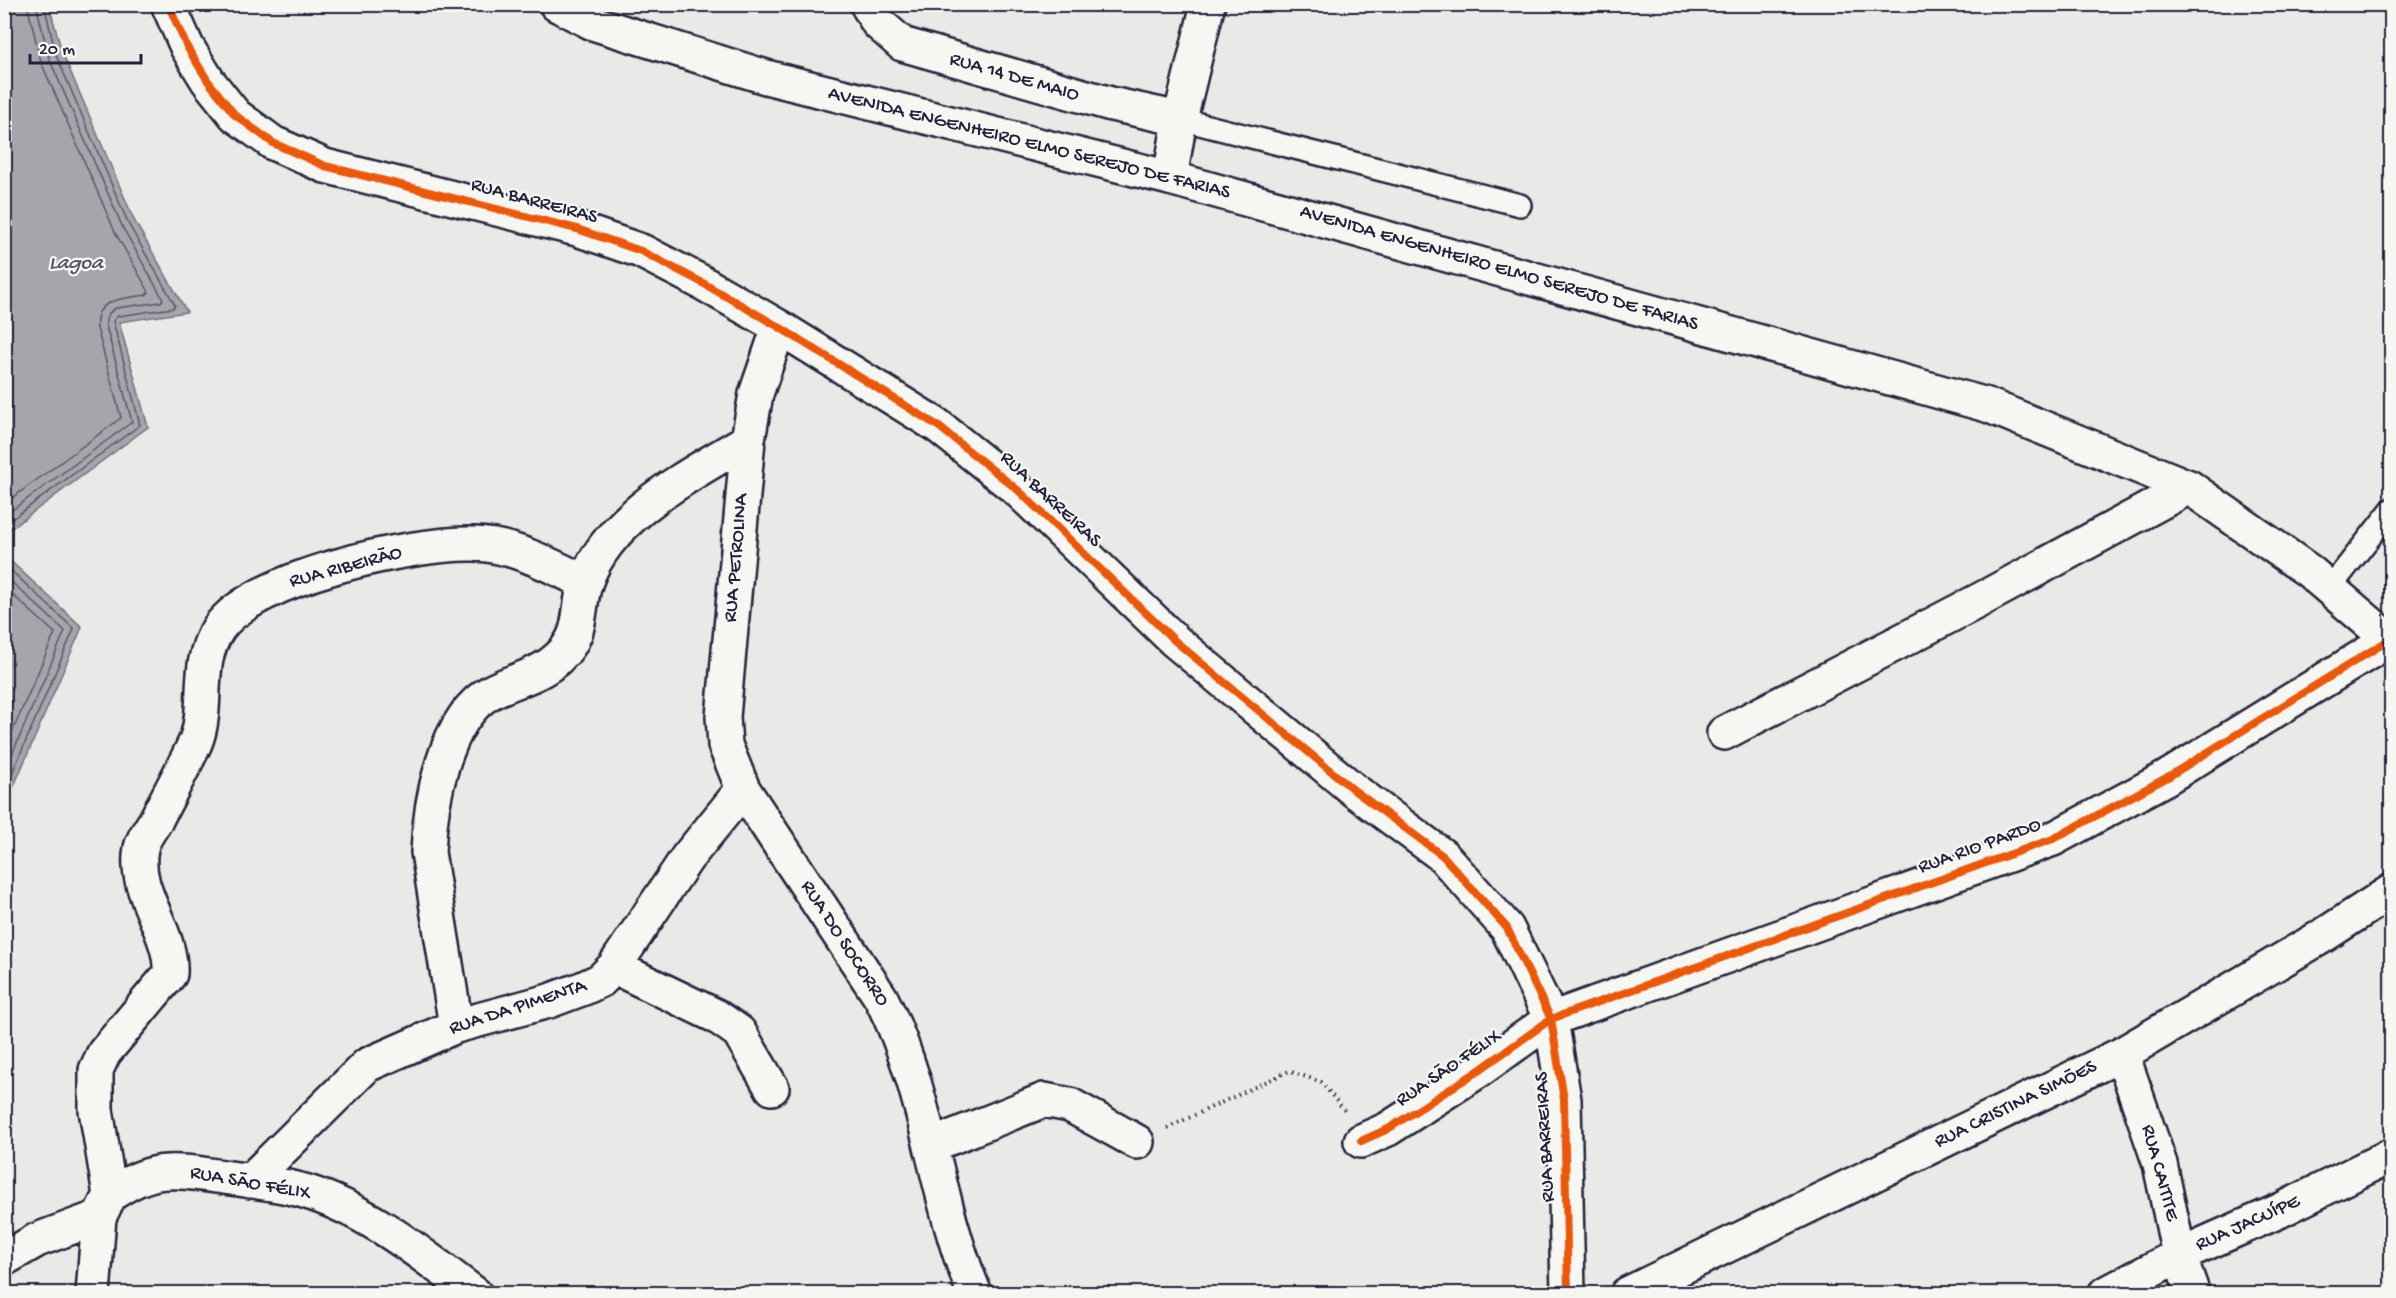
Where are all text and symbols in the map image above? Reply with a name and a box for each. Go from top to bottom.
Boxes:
scale bar [30,27,141,65]
text: 20 m [39,40,75,61]
street label: RUA 14 DE MAIO [947,49,1081,107]
street label: AVENIDA ENGENHEIRO ELMO SEREJO DE FARIAS [826,83,1233,205]
street label: RUA BARREIRAS [468,174,601,230]
street label: AVENIDA ENGENHEIRO ELMO SEREJO DE FARIAS [1297,201,1702,337]
water label: Lagoa [49,252,104,277]
street label: RUA BARREIRAS [994,447,1106,553]
street label: RUA PETROLINA [720,491,754,623]
street label: RUA RIBEIRÃO [287,541,405,594]
street label: RUA RIO PARDO [1915,814,2045,880]
street label: RUA DO SOCORRO [795,877,893,1011]
street label: RUA DA PIMENTA [447,975,591,1041]
street label: RUA SÃO FÉLIX [1392,1024,1507,1113]
street label: RUA CRISTINA SIMÕES [1931,1055,2102,1154]
street label: RUA BARREIRAS [1531,1071,1561,1203]
street label: RUA CAITITE [2135,1122,2183,1225]
street label: RUA SÃO FÉLIX [188,1161,314,1206]
street label: RUA JACUÍPE [2192,1189,2305,1257]

